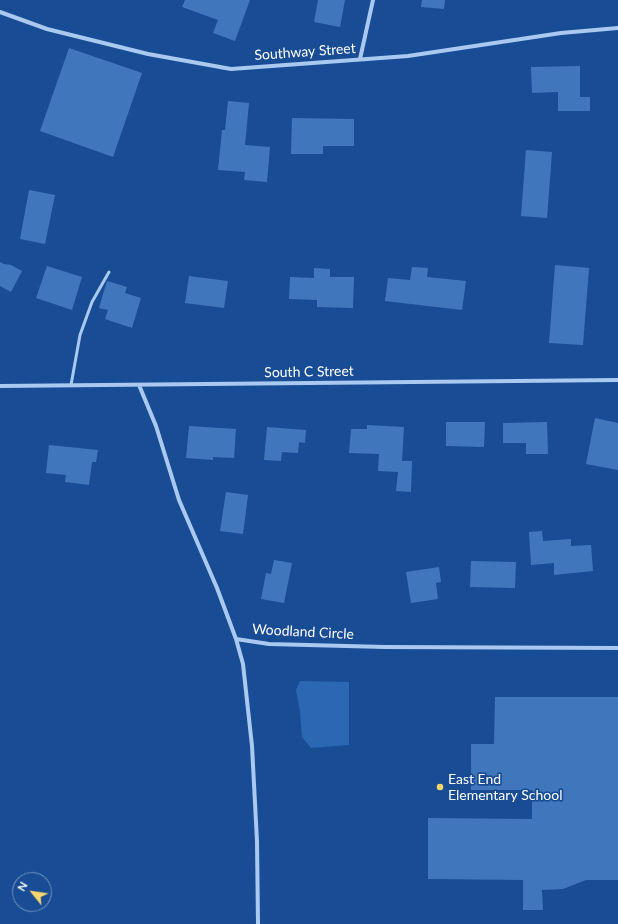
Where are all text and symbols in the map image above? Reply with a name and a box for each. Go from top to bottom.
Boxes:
street label: Southway Street [254,40,356,64]
street label: South C Street [264,363,354,381]
street label: Woodland Circle [252,621,354,643]
place label: East End Elementary School [448,771,562,804]
marker: East End Elementary School [435,782,445,792]
north arrow [12,872,52,912]
text: N [14,879,30,893]

